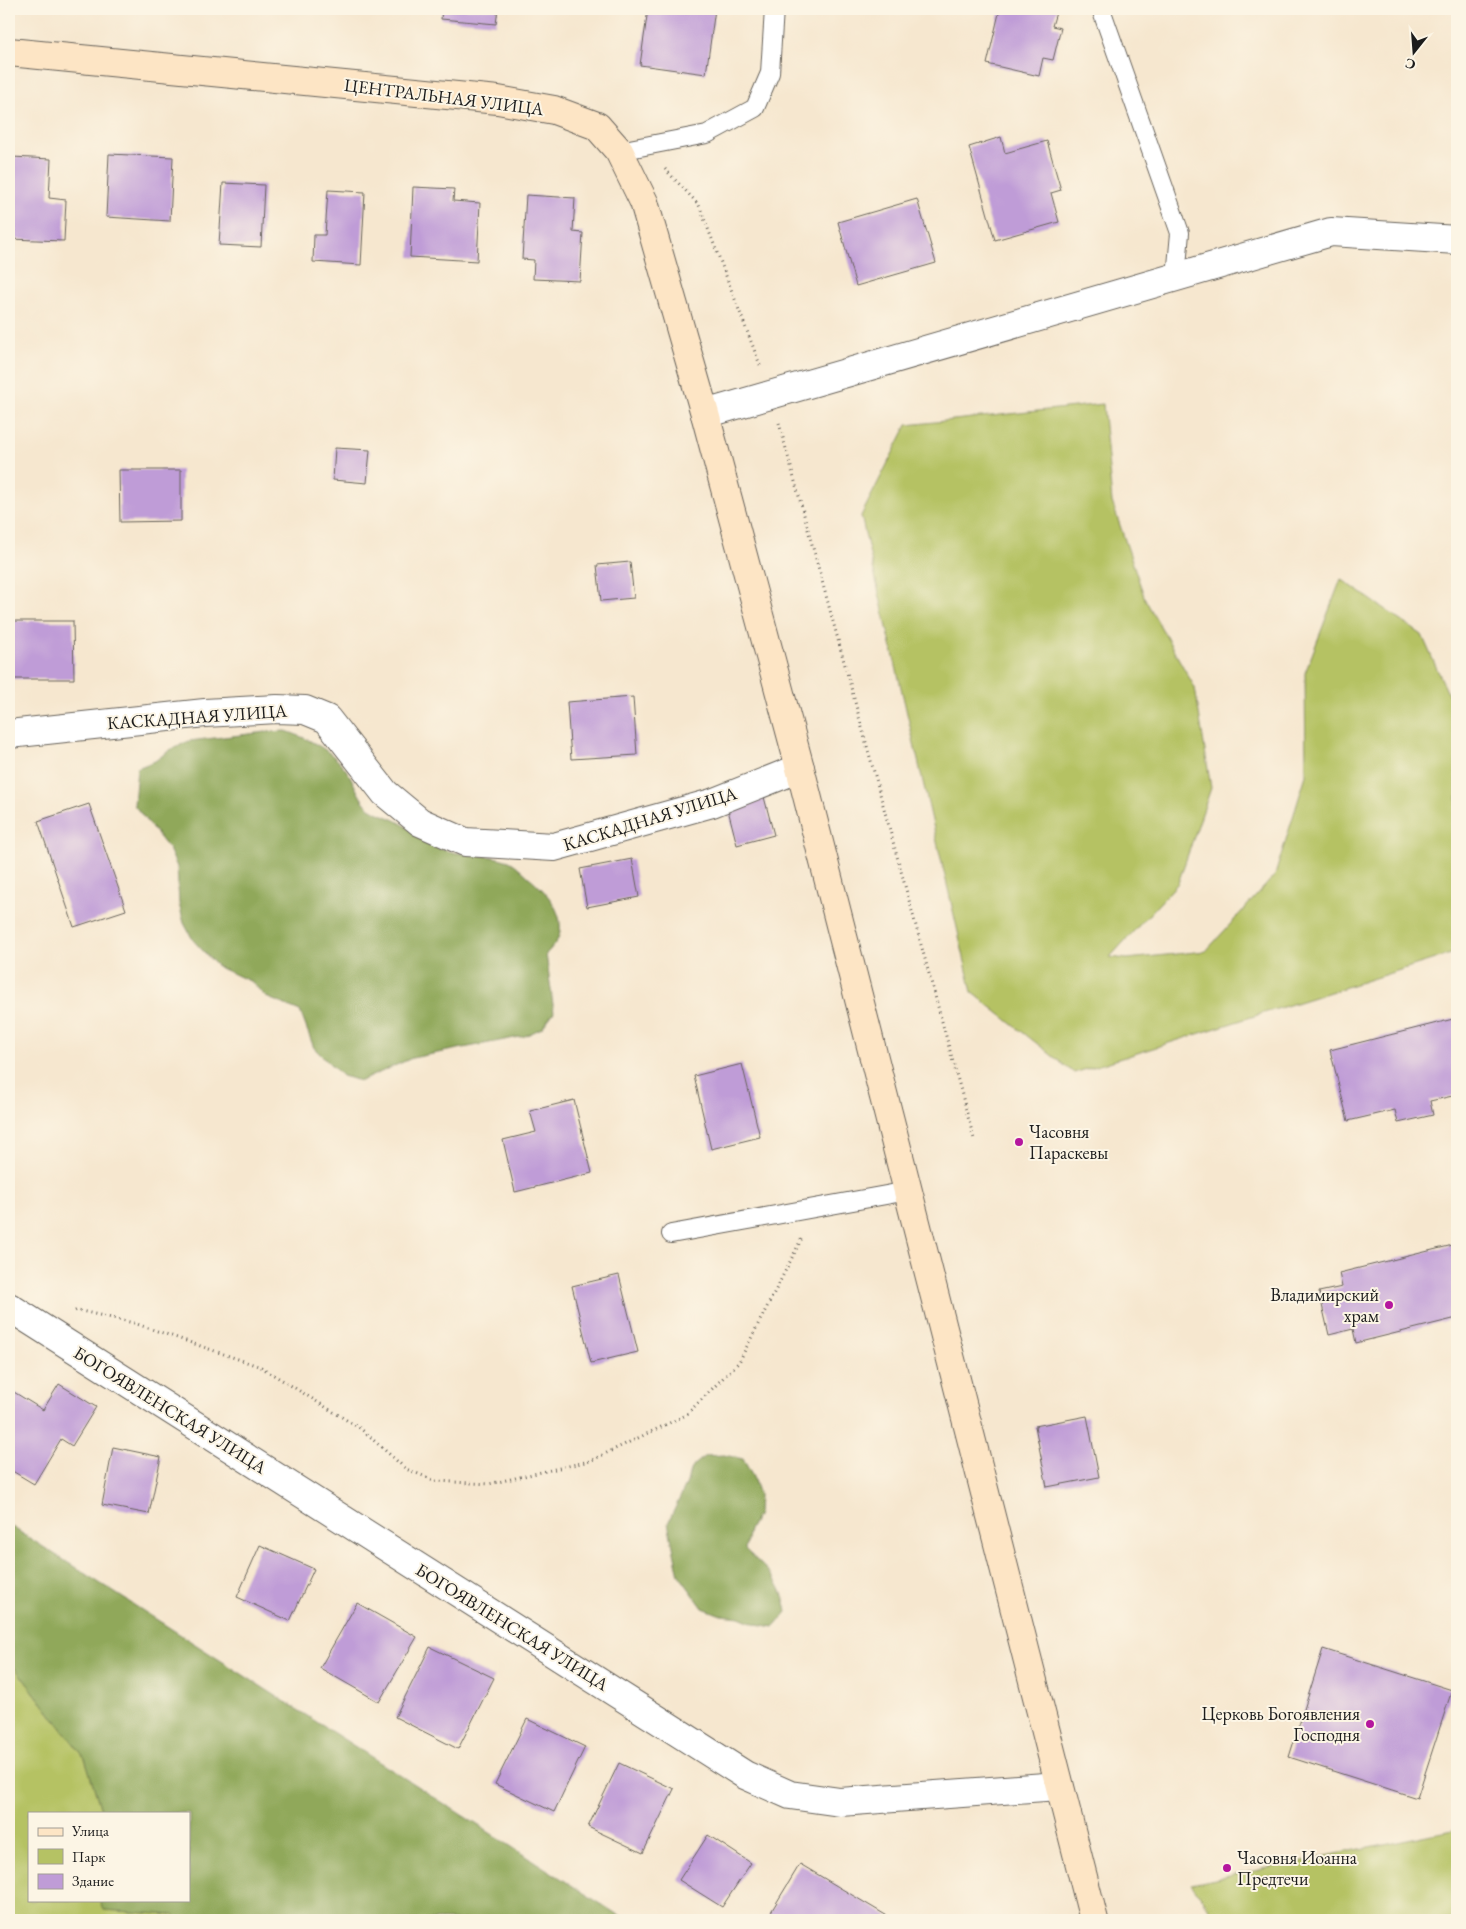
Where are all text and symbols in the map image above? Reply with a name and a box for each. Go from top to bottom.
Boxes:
north arrow [1388,28,1438,78]
text: С [1403,54,1418,74]
street label: ЦЕНТРАЛЬНАЯ УЛИЦА [343,73,546,120]
street label: КАСКАДНАЯ УЛИЦА [106,699,288,734]
street label: КАСКАДНАЯ УЛИЦА [560,781,740,856]
place label: Часовня Параскевы [1029,1120,1108,1164]
marker: Часовня Параскевы [1013,1136,1025,1148]
place label: Владимирский храм [1270,1283,1380,1327]
marker: Владимирский храм [1383,1299,1395,1311]
street label: БОГОЯВЛЕНСКАЯ УЛИЦА [70,1341,271,1479]
street label: БОГОЯВЛЕНСКАЯ УЛИЦА [412,1558,613,1696]
place label: Церковь Богоявления Господня [1201,1702,1360,1746]
marker: Церковь Богоявления Господня [1364,1718,1376,1730]
legend [28,1812,190,1902]
text: Улица [71,1821,109,1840]
place label: Часовня Иоанна Предтечи [1237,1846,1358,1890]
text: Парк [72,1847,105,1866]
marker: Часовня Иоанна Предтечи [1221,1862,1233,1874]
text: Здание [72,1871,114,1890]

